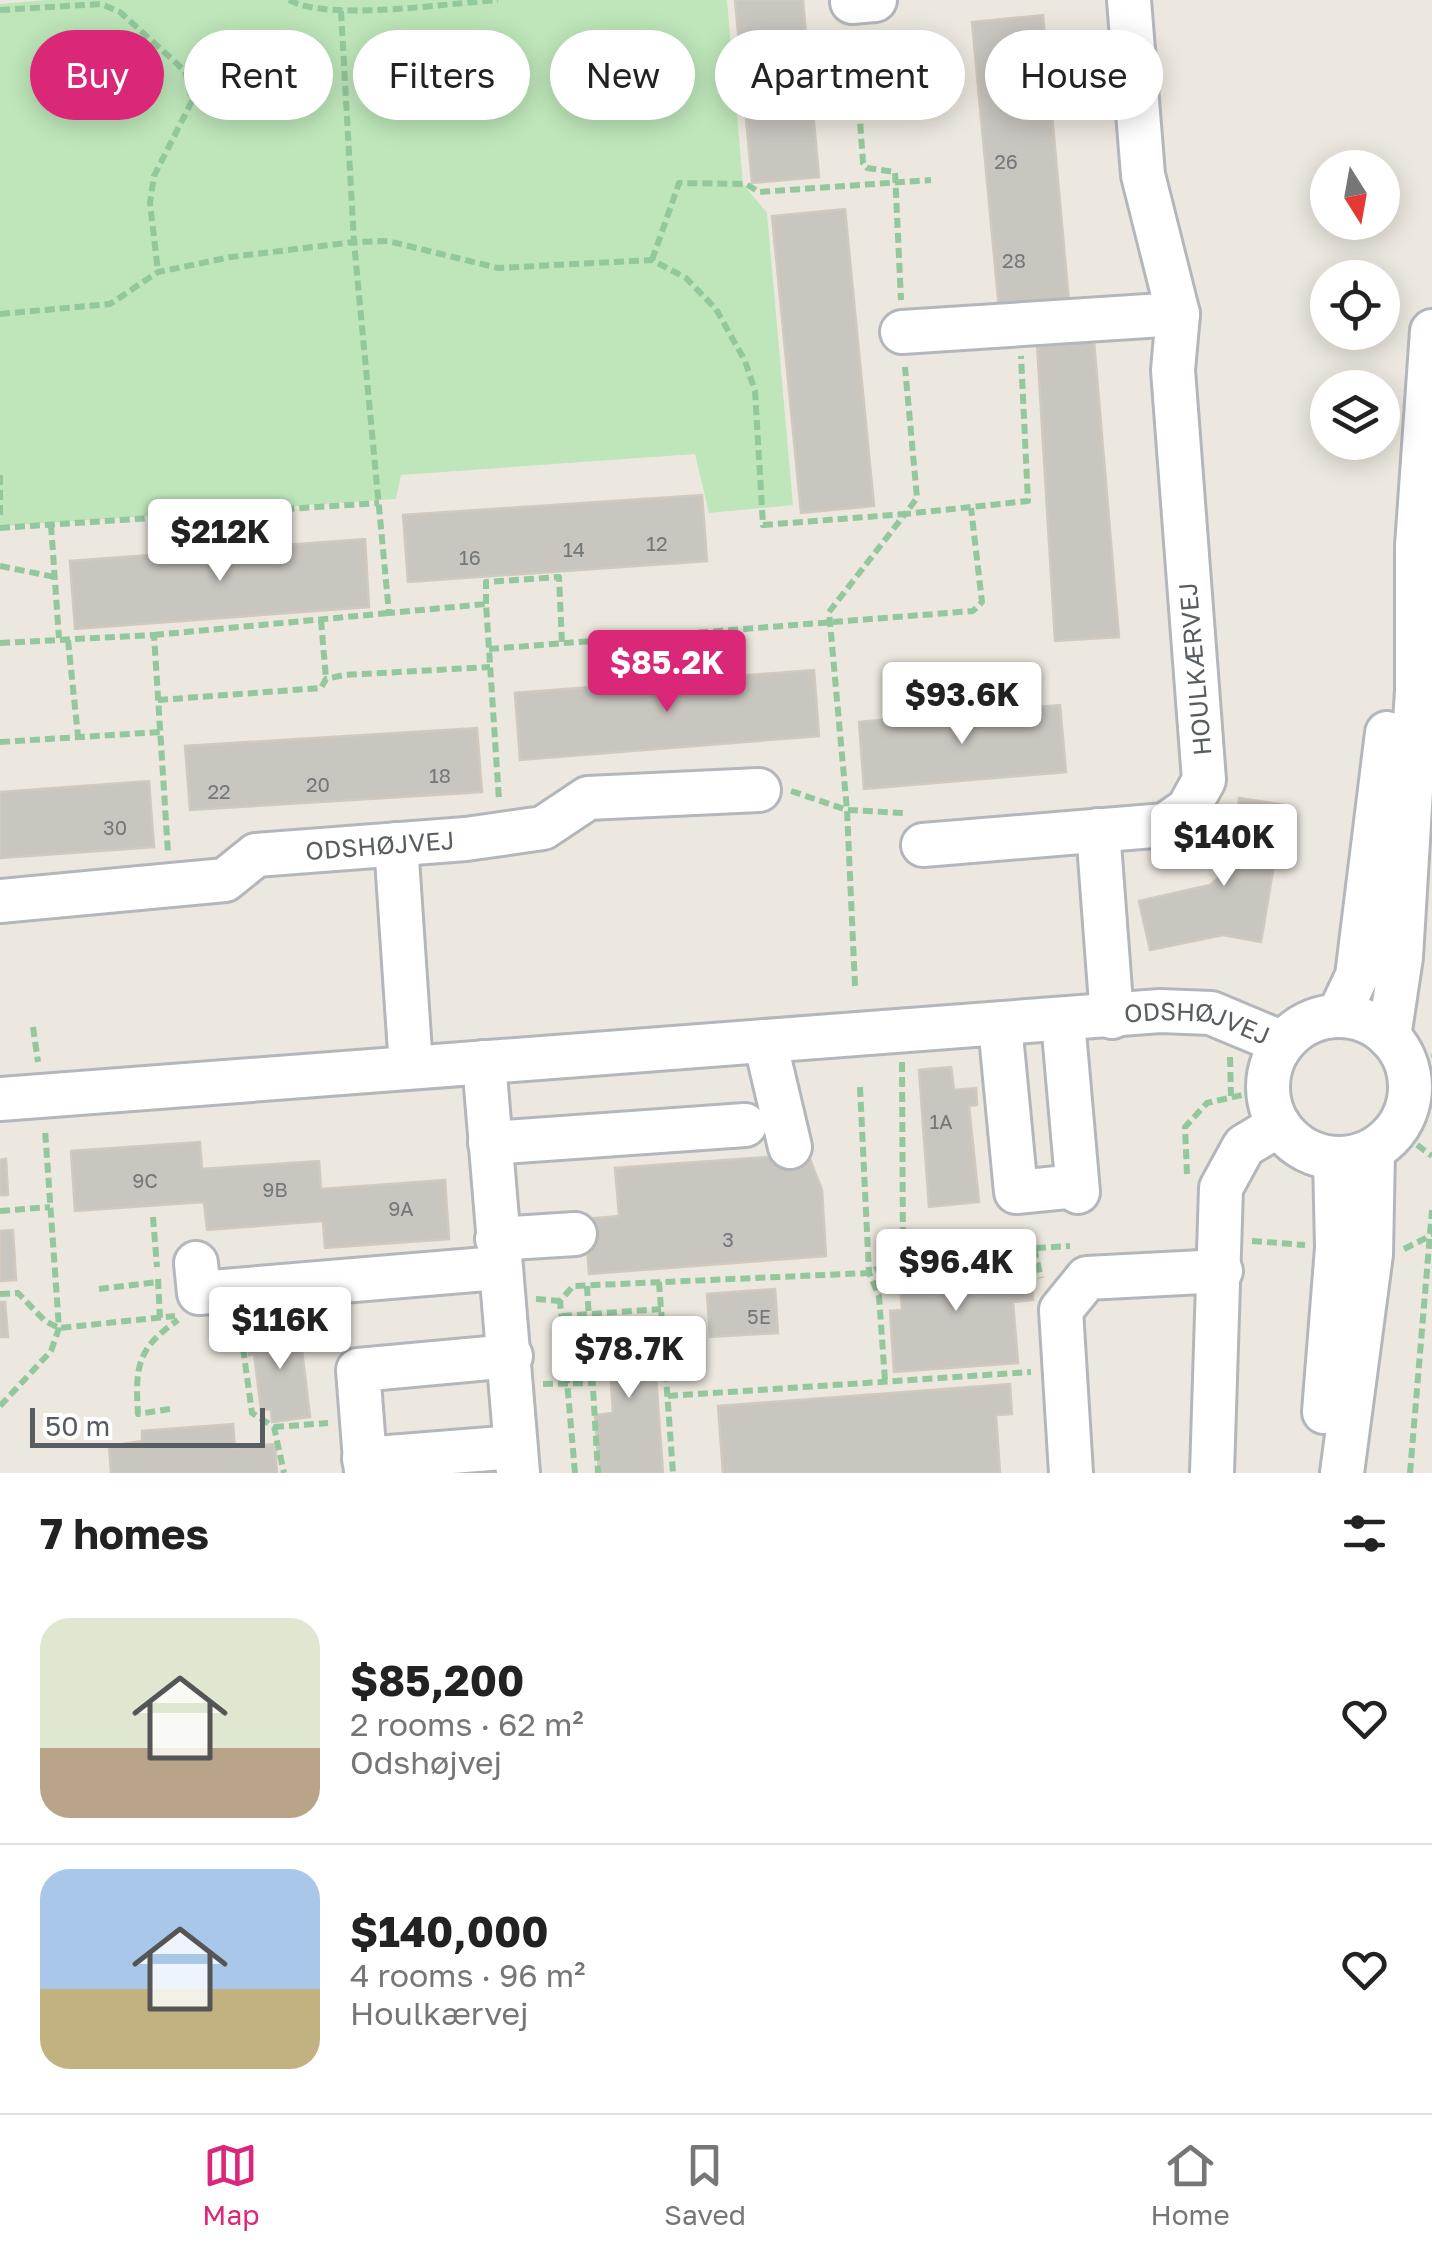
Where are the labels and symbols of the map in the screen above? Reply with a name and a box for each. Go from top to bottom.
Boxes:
house number: 26 [994,149,1018,173]
north arrow [1310,150,1400,240]
house number: 28 [1002,248,1026,272]
pin: $212K [150,499,290,584]
house number: 12 [646,531,668,555]
house number: 14 [563,537,585,561]
house number: 16 [459,545,481,569]
street label: HOULKÆRVEJ [1171,581,1218,757]
pin: $85.2K [586,630,748,715]
pin: $93.6K [881,662,1043,747]
house number: 18 [429,763,451,787]
house number: 20 [306,772,330,796]
house number: 22 [207,779,231,803]
pin: $140K [1154,804,1294,889]
house number: 30 [103,815,127,839]
street label: ODSHØJVEJ [304,824,455,866]
street label: ODSHØJVEJ [1123,995,1275,1051]
house number: 1A [929,1109,953,1133]
house number: 9C [132,1168,158,1192]
house number: 9B [262,1177,288,1201]
house number: 9A [388,1196,414,1220]
house number: 3 [722,1227,734,1251]
pin: $96.4K [875,1229,1037,1314]
pin: $116K [210,1287,350,1372]
house number: 5E [747,1304,771,1328]
pin: $78.7K [548,1316,710,1401]
scale bar [30,1403,265,1448]

